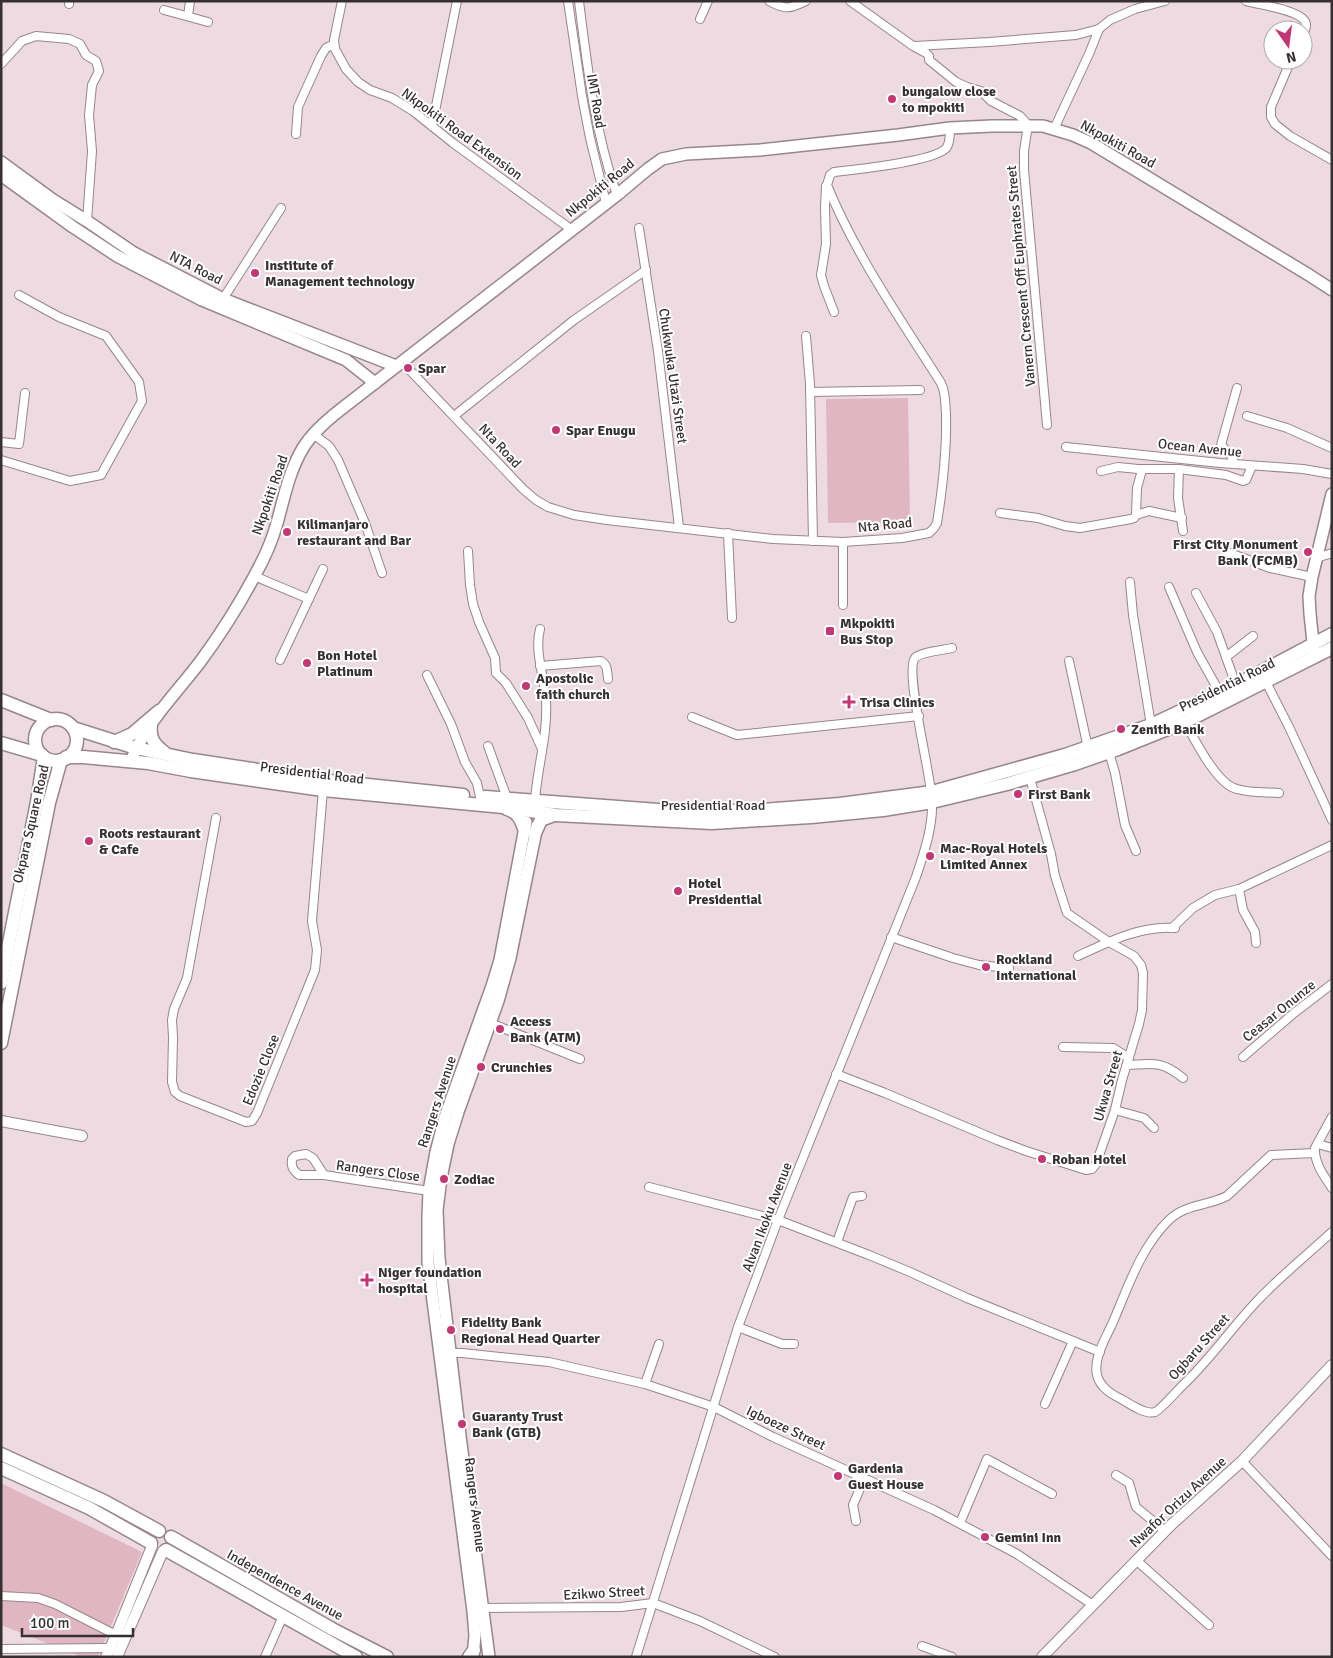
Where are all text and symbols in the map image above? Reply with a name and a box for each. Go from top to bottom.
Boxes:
north arrow [1263,20,1313,70]
text: N [1284,48,1298,67]
street label: IMT Road [583,72,609,130]
place label: bungalow close to mpokiti [901,83,996,116]
street label: Nkpokiti Road Extension [398,84,526,184]
marker: bungalow close to mpokiti [886,93,898,105]
street label: Nkpokiti Road [1077,116,1159,172]
street label: Nkpokiti Road [562,155,638,221]
street label: Vanern Crescent Off Euphrates Street [1003,165,1039,387]
street label: NTA Road [167,247,225,289]
place label: Institute of Management technology [265,257,415,290]
marker: Institute of Management technology [249,267,261,279]
street label: Chukwuka Utazi Street [655,307,691,445]
place label: Spar [418,360,447,377]
marker: Spar [402,362,414,374]
street label: Nta Road [475,420,525,472]
place label: Spar Enugu [566,422,636,439]
marker: Spar Enugu [550,424,562,436]
street label: Ocean Avenue [1157,435,1243,461]
street label: Nkpokiti Road [248,453,292,537]
street label: Nta Road [857,514,913,536]
place label: Kilimanjaro restaurant and Bar [297,516,411,549]
marker: Kilimanjaro restaurant and Bar [281,526,293,538]
place label: First City Monument Bank (FCMB) [1173,536,1299,569]
marker: First City Monument Bank (FCMB) [1302,546,1314,558]
place label: Mkpokiti Bus Stop [840,615,895,648]
marker: Mkpokiti Bus Stop [824,625,836,637]
place label: Bon Hotel Platinum [317,647,378,680]
street label: Presidential Road [1176,654,1278,716]
marker: Bon Hotel Platinum [301,657,313,669]
place label: Apostolic faith church [535,670,610,703]
marker: Apostolic faith church [520,680,532,692]
place label: Trisa Clinics [860,694,935,711]
marker: Trisa Clinics [842,695,856,709]
place label: Zenith Bank [1131,721,1205,738]
marker: Zenith Bank [1115,723,1127,735]
street label: Presidential Road [259,758,365,788]
street label: Okpara Square Road [9,763,53,885]
place label: First Bank [1028,786,1091,803]
marker: First Bank [1012,788,1024,800]
street label: Presidential Road [661,797,765,814]
place label: Roots restaurant & Cafe [99,825,201,858]
marker: Roots restaurant & Cafe [83,835,95,847]
place label: Mac-Royal Hotels Limited Annex [940,840,1047,873]
marker: Mac-Royal Hotels Limited Annex [924,850,936,862]
place label: Hotel Presidential [688,875,763,908]
marker: Hotel Presidential [672,885,684,897]
place label: Rockland International [996,951,1077,984]
marker: Rockland International [980,961,992,973]
street label: Ceasar Onunze [1239,976,1319,1046]
place label: Access Bank (ATM) [510,1013,581,1046]
marker: Access Bank (ATM) [494,1023,506,1035]
street label: Edozie Close [239,1032,283,1108]
street label: Ukwa Street [1090,1048,1126,1123]
street label: Rangers Avenue [414,1054,460,1150]
place label: Crunchies [491,1059,552,1076]
marker: Crunchies [475,1061,487,1073]
place label: Roban Hotel [1052,1151,1127,1168]
marker: Roban Hotel [1036,1153,1048,1165]
street label: Rangers Close [335,1157,421,1185]
street label: Alvan Ikoku Avenue [738,1160,796,1274]
place label: Zodiac [454,1171,495,1188]
marker: Zodiac [438,1173,450,1185]
place label: Niger foundation hospital [378,1264,482,1297]
marker: Niger foundation hospital [360,1273,374,1287]
street label: Ogbaru Street [1165,1310,1233,1384]
place label: Fidelity Bank Regional Head Quarter [461,1314,600,1347]
marker: Fidelity Bank Regional Head Quarter [445,1324,457,1336]
street label: Igboeze Street [744,1402,829,1454]
place label: Guaranty Trust Bank (GTB) [472,1408,564,1441]
marker: Guaranty Trust Bank (GTB) [456,1418,468,1430]
street label: Nwafor Orizu Avenue [1126,1453,1230,1551]
street label: Rangers Avenue [461,1457,489,1553]
place label: Gardenia Guest House [848,1460,924,1493]
marker: Gardenia Guest House [832,1470,844,1482]
place label: Gemini Inn [995,1529,1062,1546]
marker: Gemini Inn [979,1531,991,1543]
street label: Independence Avenue [224,1546,346,1624]
street label: Ezikwo Street [563,1582,645,1604]
scale bar [22,1606,134,1638]
text: 100 m [30,1614,70,1632]

